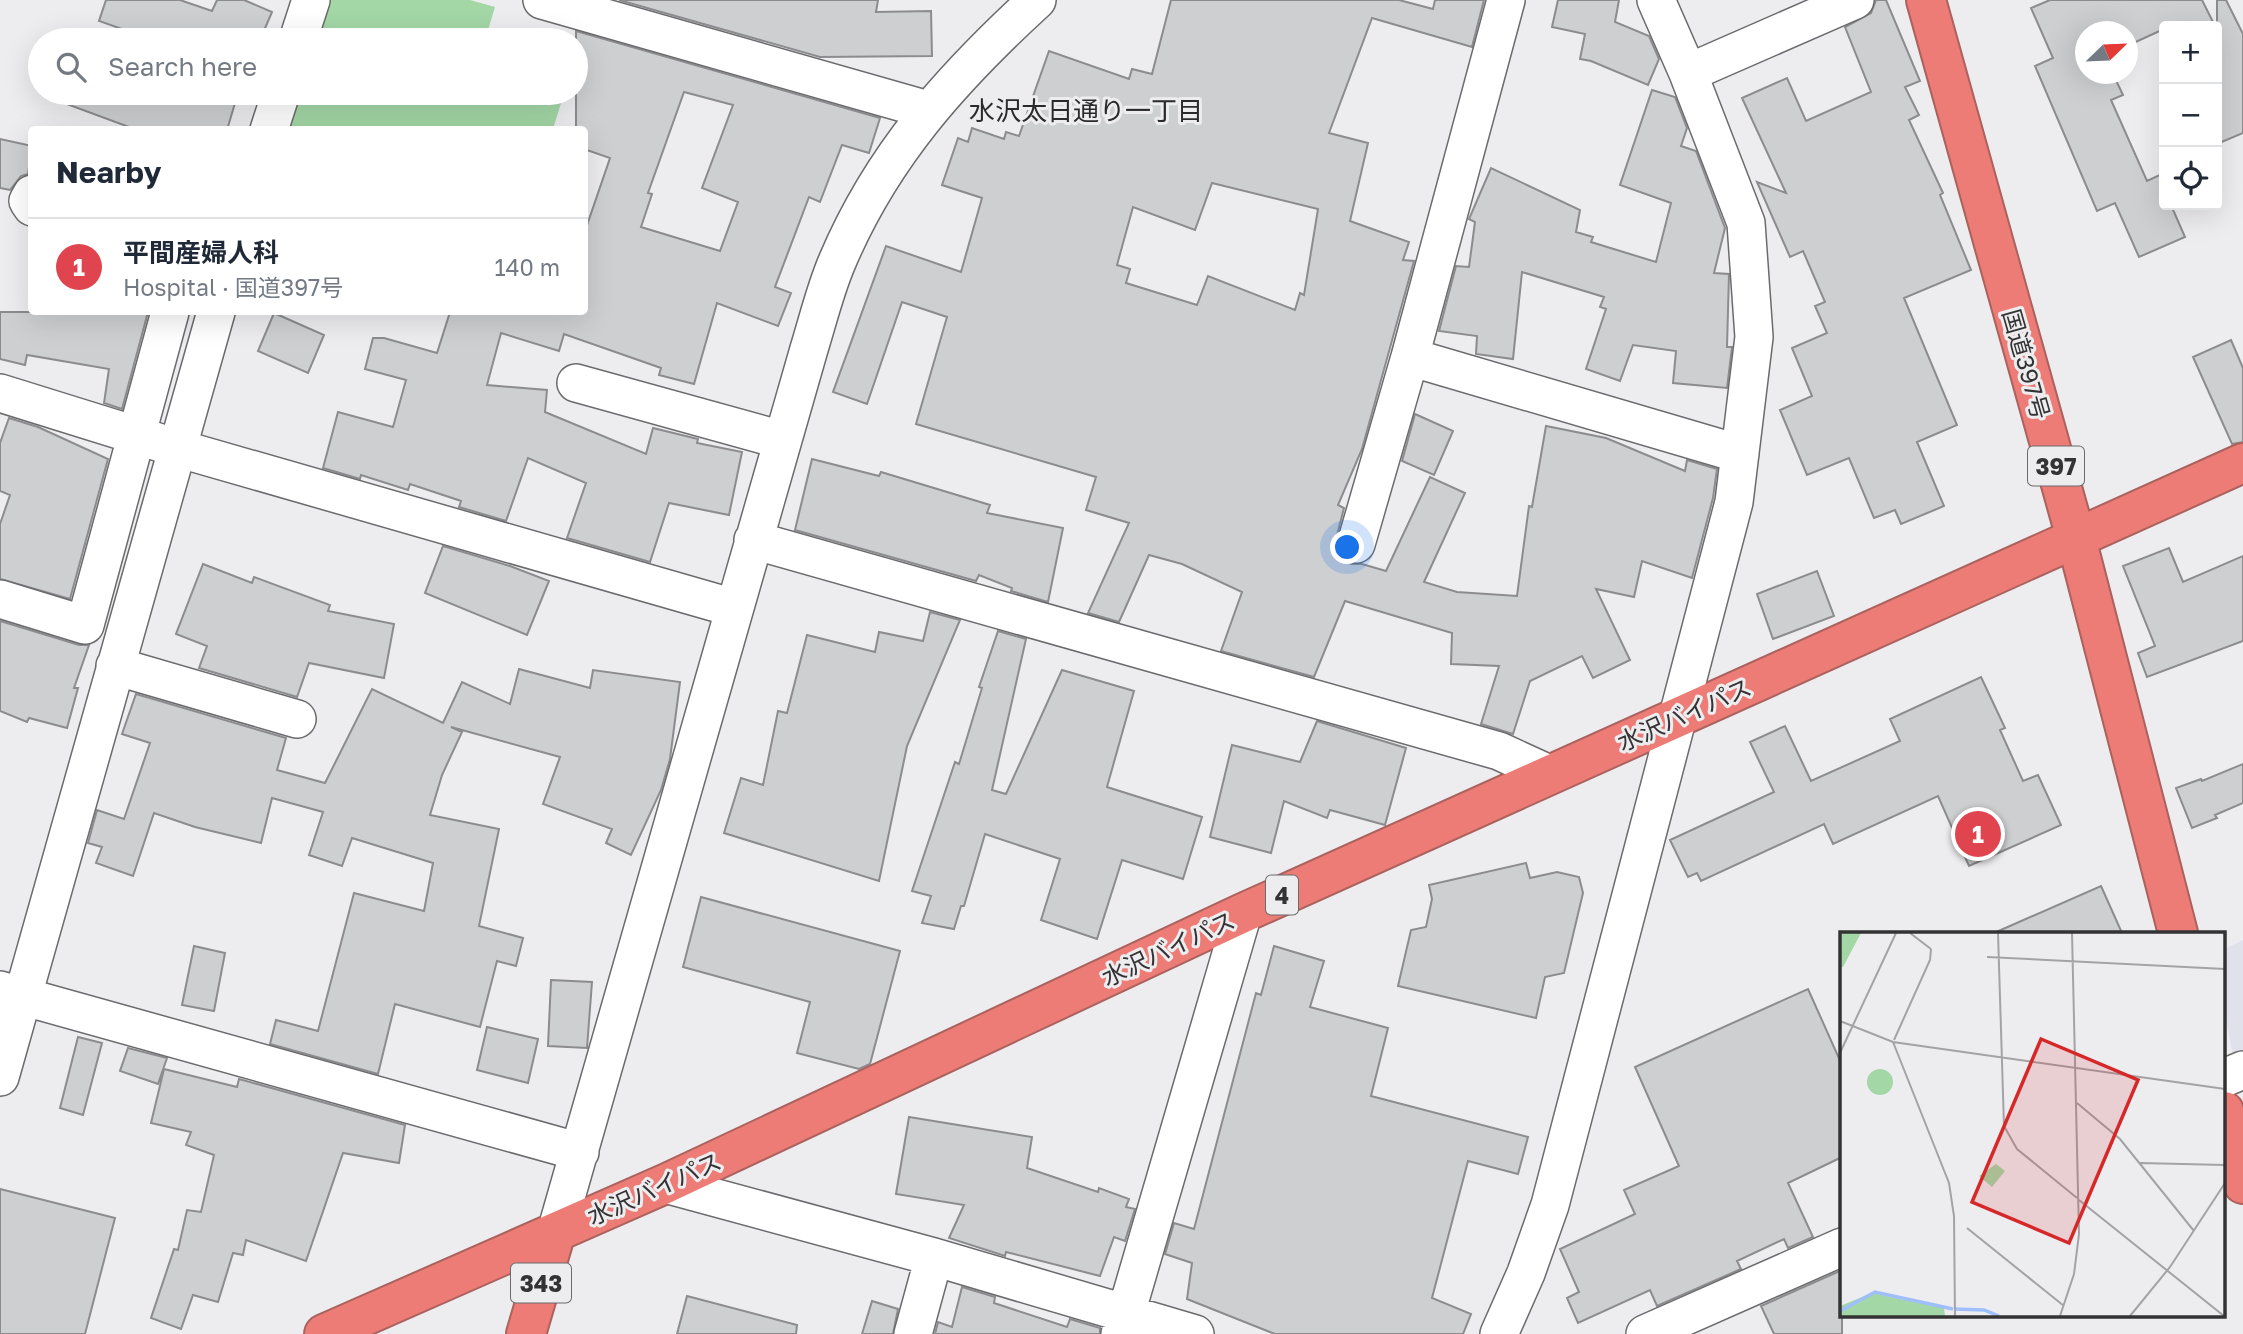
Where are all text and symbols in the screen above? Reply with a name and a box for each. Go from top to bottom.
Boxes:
north arrow [2075,21,2138,84]
map controls [2159,21,2222,210]
button: + [2159,21,2222,84]
search box [28,28,588,105]
icon: search [52,48,90,86]
text: Search here [108,51,257,82]
button: − [2159,84,2222,147]
district label: 水沢太日通り一丁目 [969,95,1203,126]
button: locate [2159,147,2222,210]
text: Nearby [56,154,161,190]
text: 平間産婦人科 [123,237,279,268]
text: 1 [73,253,85,281]
text: 140 m [494,253,560,281]
text: Hospital · 国道397号 [123,273,343,301]
street label: 国道397号 [1997,306,2057,422]
road number: 397 [2028,446,2084,486]
your location [1330,530,1364,564]
street label: 水沢バイパス [1613,672,1755,756]
pin: 1 [1955,808,2001,860]
road number: 4 [1266,876,1298,914]
street label: 水沢バイパス [1097,905,1239,991]
inset map [1840,932,2226,1316]
street label: 水沢バイパス [583,1146,725,1230]
road number: 343 [511,1264,571,1302]

